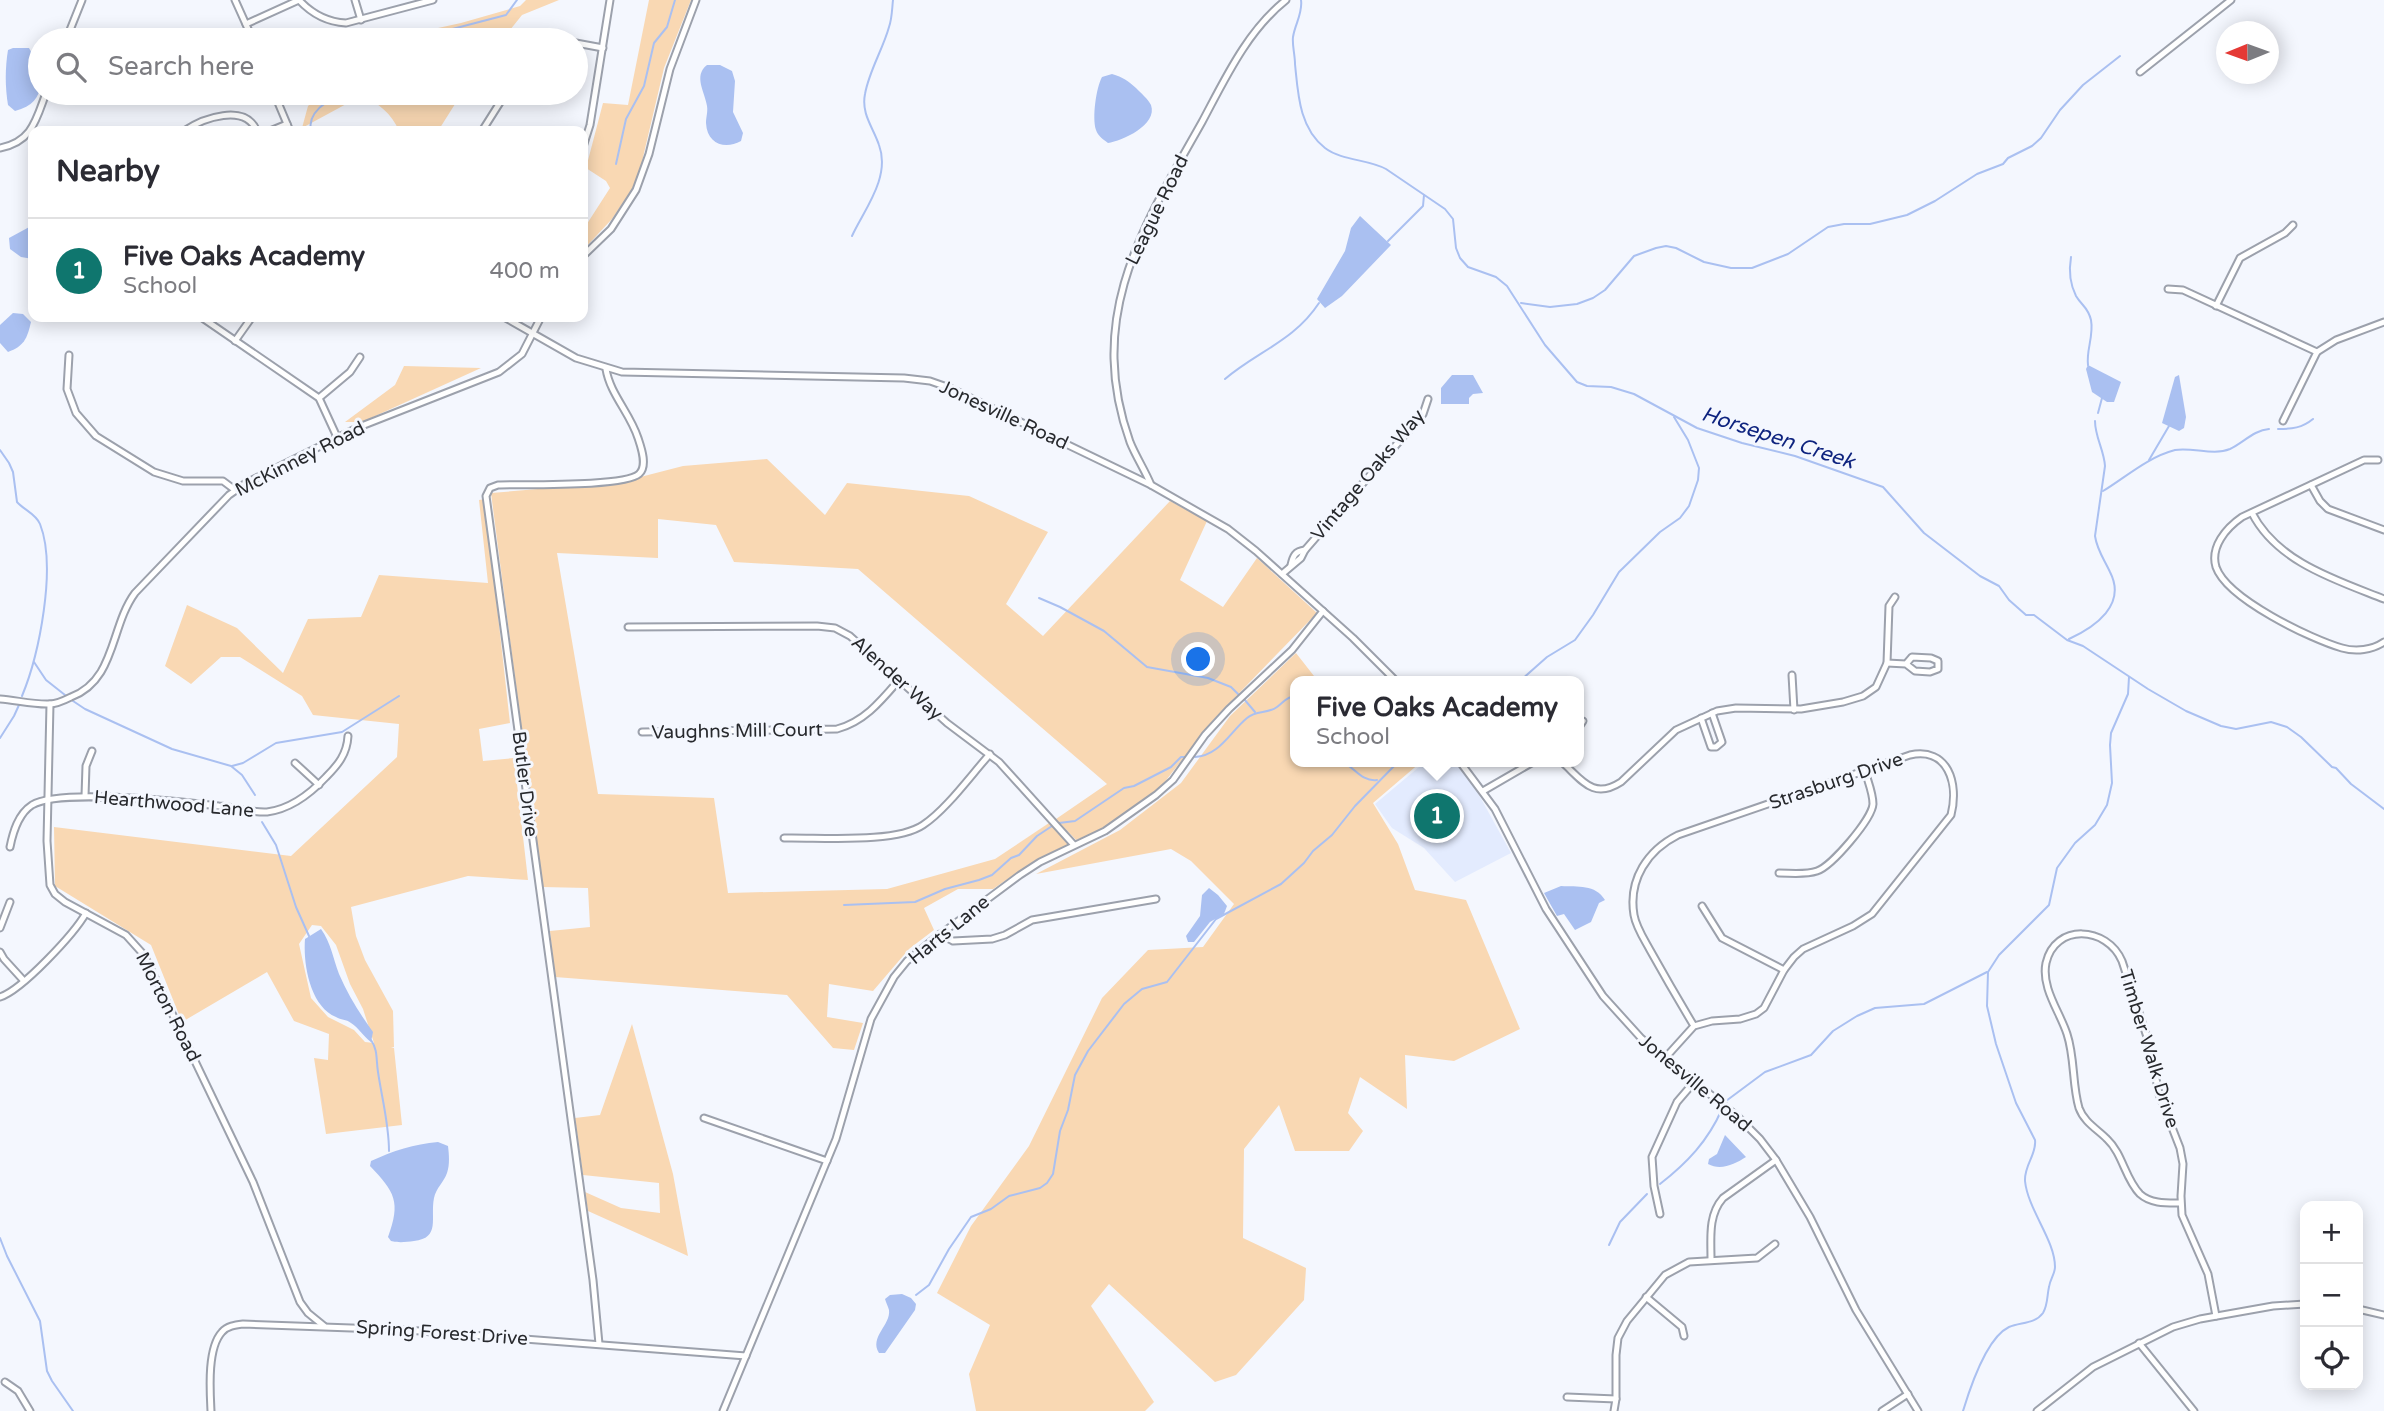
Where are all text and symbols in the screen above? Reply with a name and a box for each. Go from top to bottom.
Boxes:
north arrow [2216,21,2279,84]
search box [28,28,588,105]
icon: search [52,48,90,86]
text: Search here [108,51,254,82]
street label: League Road [1121,152,1193,268]
text: Nearby [56,153,160,190]
text: Five Oaks Academy [123,241,365,272]
text: 1 [72,257,86,285]
text: 400 m [490,257,560,285]
text: School [123,272,197,300]
street label: Jonesville Road [936,376,1072,454]
water label: Horsepen Creek [1698,402,1859,475]
street label: Vintage Oaks Way [1307,405,1429,545]
street label: McKinney Road [232,417,368,501]
street label: Alender Way [847,631,947,725]
your location [1181,642,1215,676]
popup [1290,676,1584,767]
text: Five Oaks Academy [1316,692,1558,723]
street label: Vaughns Mill Court [651,719,823,743]
text: School [1316,723,1390,751]
street label: Butler Drive [508,730,542,838]
street label: Strasburg Drive [1766,748,1906,814]
street label: Hearthwood Lane [93,786,255,822]
pin: 1 [1414,790,1460,842]
street label: Harts Lane [904,891,994,969]
street label: Morton Road [131,949,205,1065]
street label: Timber Walk Drive [2114,967,2184,1131]
street label: Jonesville Road [1635,1030,1755,1136]
map controls [2300,1201,2363,1390]
button: + [2300,1201,2363,1264]
button: − [2300,1264,2363,1327]
street label: Spring Forest Drive [355,1316,529,1350]
button: locate [2300,1327,2363,1390]

